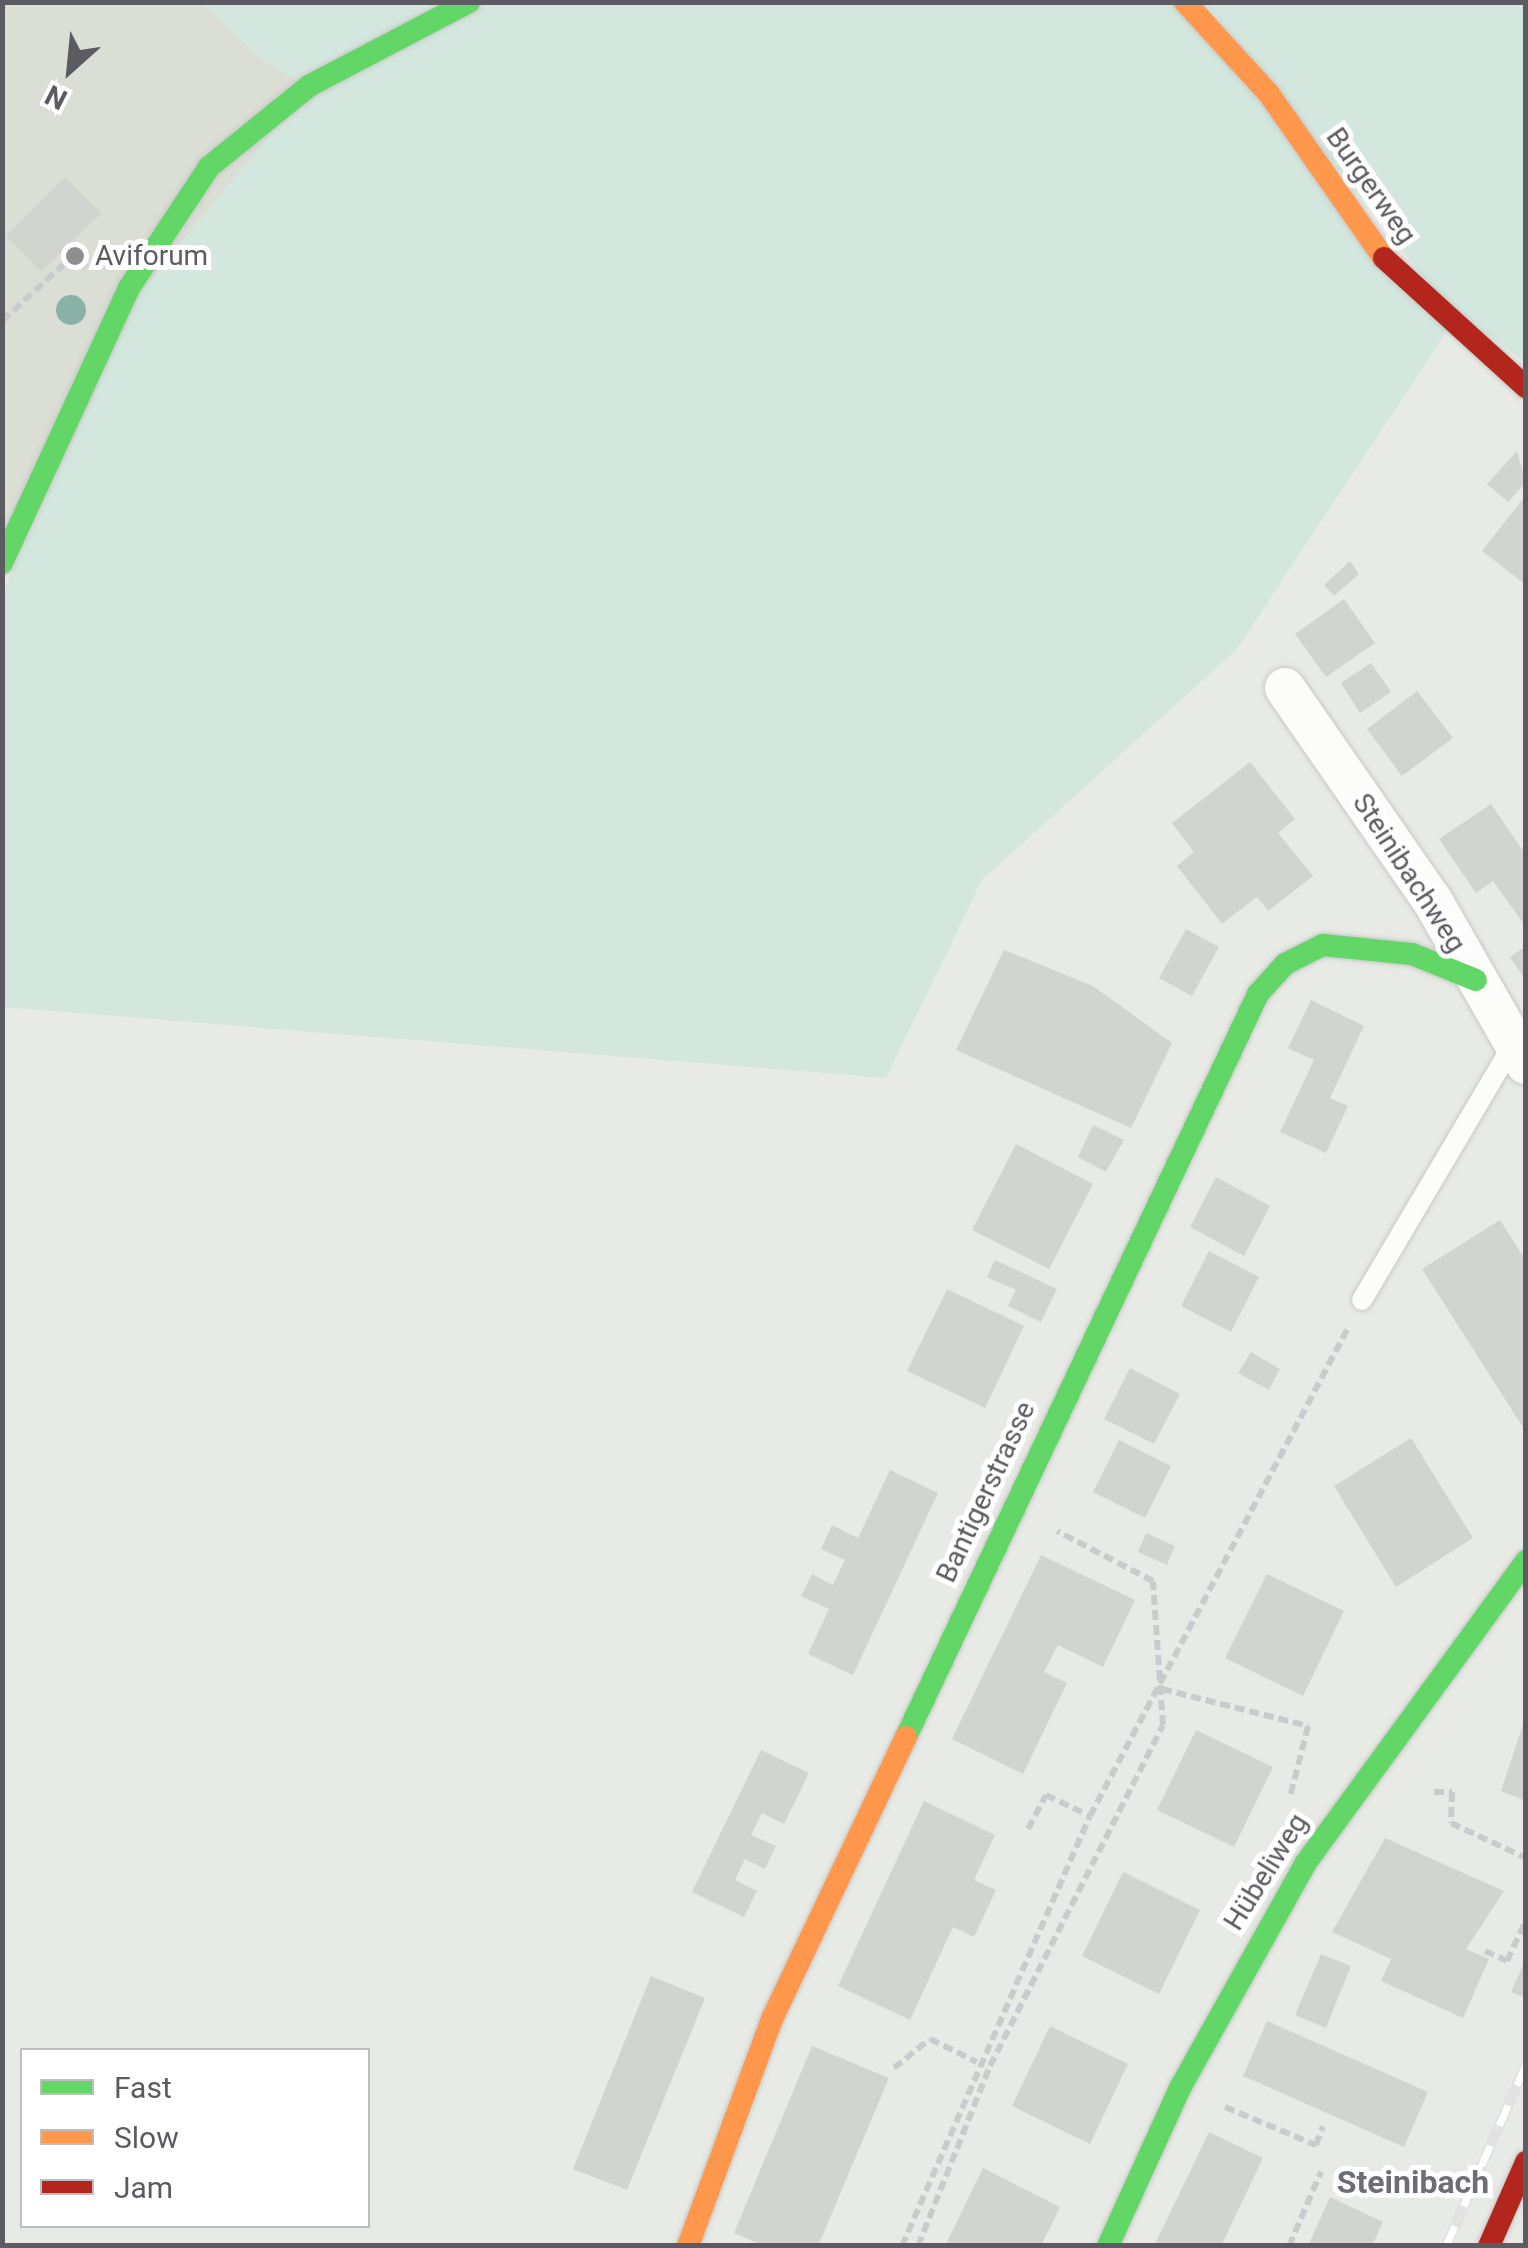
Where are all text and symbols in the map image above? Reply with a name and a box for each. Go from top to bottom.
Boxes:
north arrow [20,20,120,120]
text: N [40,78,72,116]
street label: Burgerweg [1319,121,1423,251]
place label: Aviforum [95,239,208,273]
marker: Aviforum [64,245,86,267]
street label: Steinibachweg [1345,787,1473,959]
street label: Bantigerstrasse [929,1396,1043,1588]
street label: Hübeliweg [1217,1807,1315,1937]
legend [20,2048,370,2228]
text: Fast [114,2070,172,2105]
text: Slow [114,2120,179,2155]
district label: Steinibach [1337,2163,1489,2201]
text: Jam [114,2170,173,2205]

